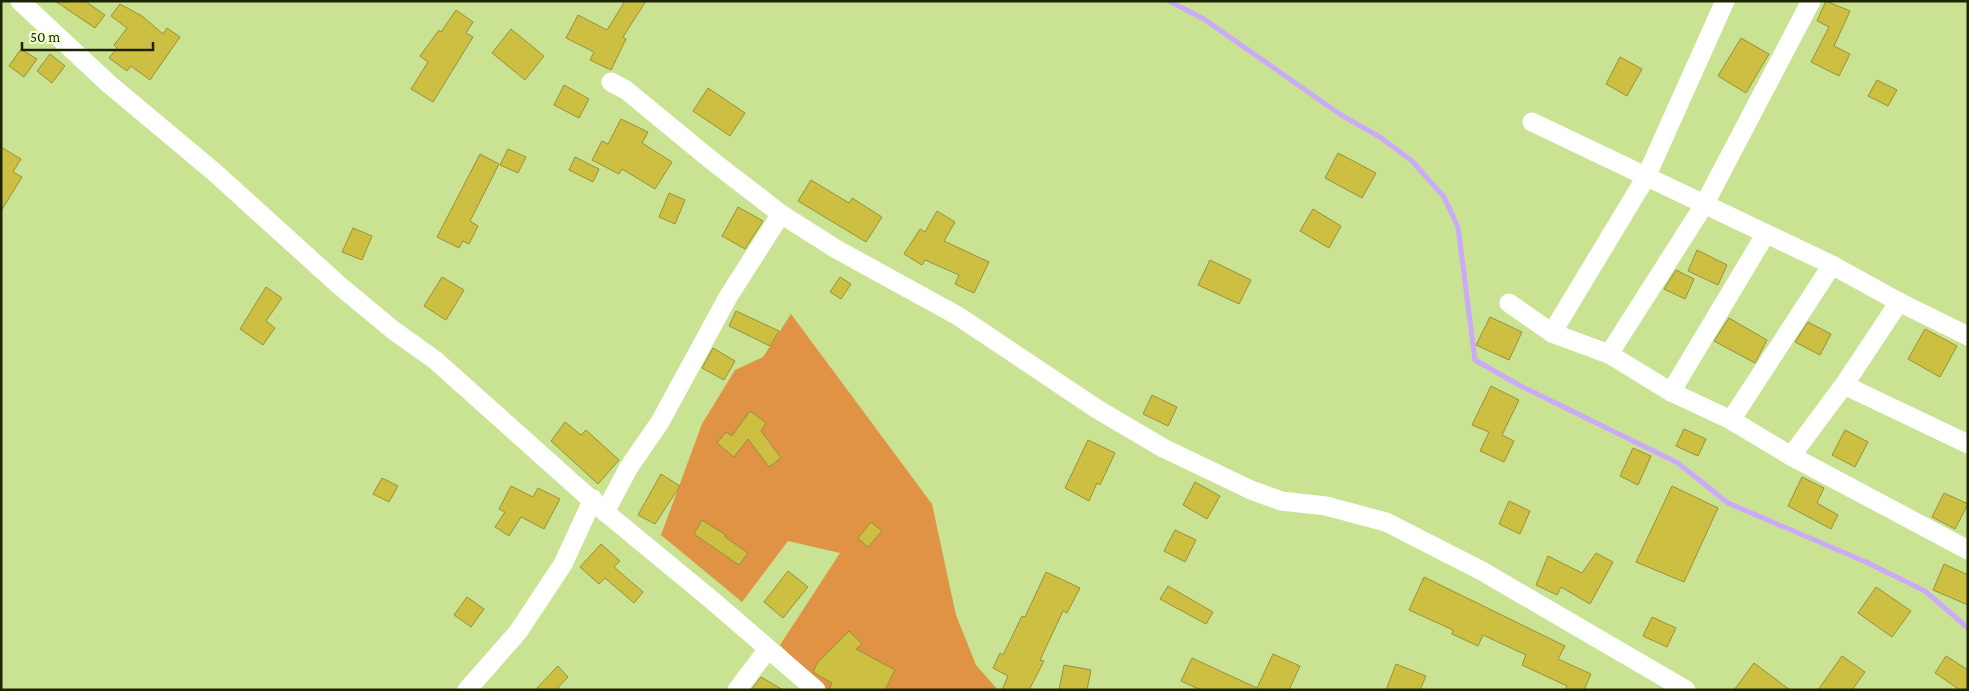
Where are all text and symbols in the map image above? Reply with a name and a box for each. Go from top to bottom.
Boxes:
scale bar [22,20,154,52]
text: 50 m [30,29,60,45]

